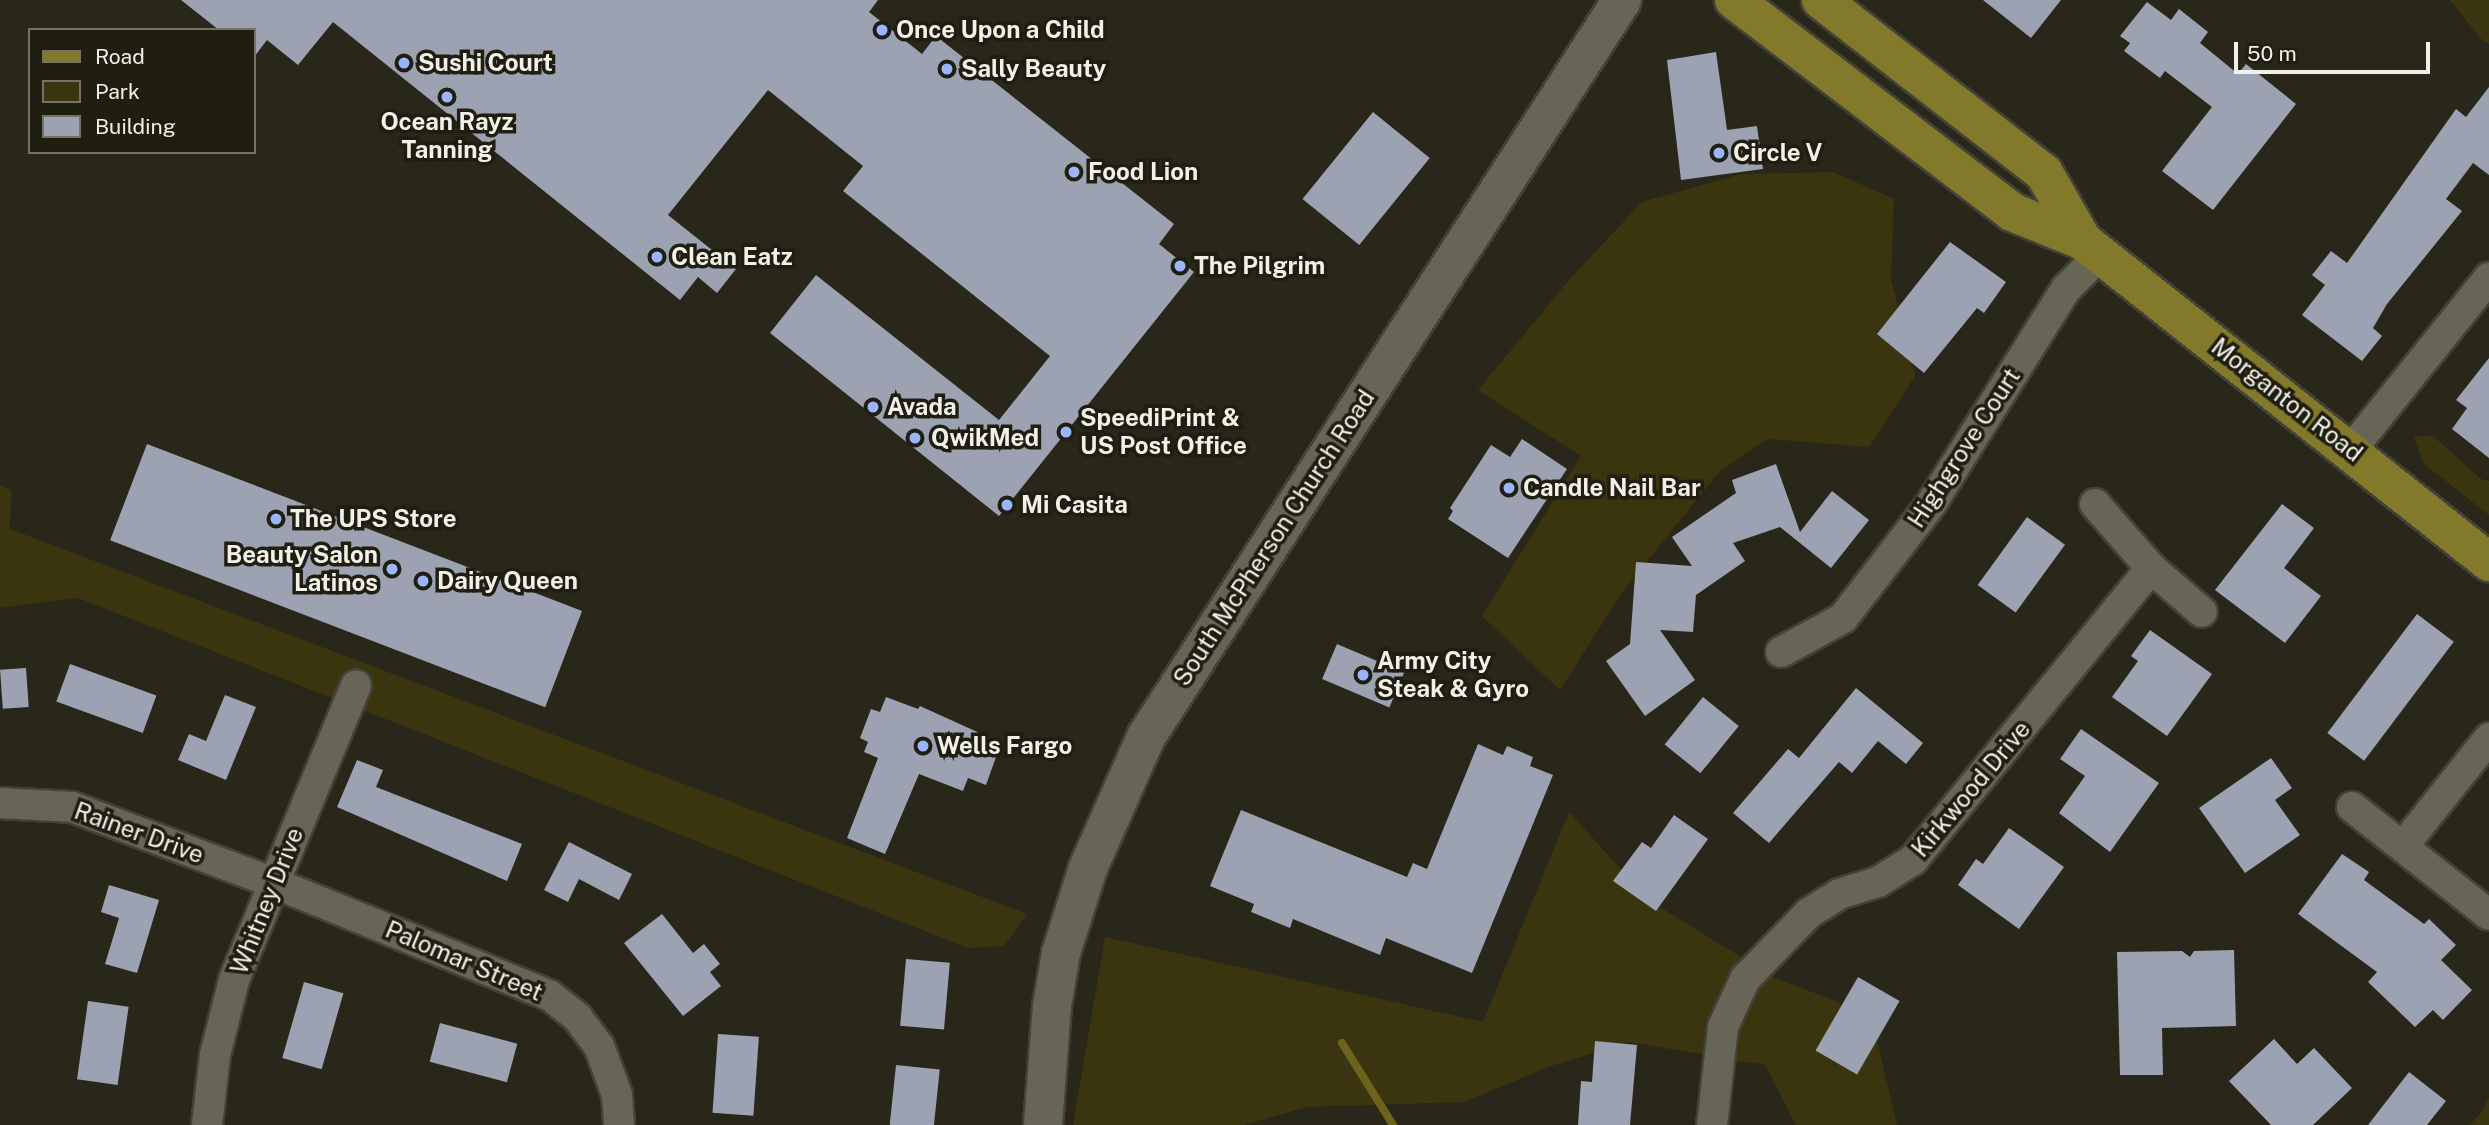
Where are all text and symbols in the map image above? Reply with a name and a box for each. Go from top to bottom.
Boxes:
place label: Once Upon a Child [896,16,1105,44]
marker: Once Upon a Child [874,22,890,38]
legend [28,28,256,154]
scale bar [2237,28,2433,72]
text: 50 m [2247,41,2297,66]
text: Road [95,44,145,69]
place label: Sushi Court [418,49,553,77]
marker: Sushi Court [396,55,412,71]
place label: Sally Beauty [961,55,1107,83]
marker: Sally Beauty [939,61,955,77]
text: Park [95,79,140,104]
marker: Ocean Rayz Tanning [439,89,455,105]
place label: Ocean Rayz Tanning [380,108,514,164]
text: Building [95,114,176,139]
place label: Circle V [1733,139,1823,167]
marker: Circle V [1711,145,1727,161]
place label: Food Lion [1088,158,1198,186]
marker: Food Lion [1066,164,1082,180]
place label: Clean Eatz [671,243,793,271]
marker: Clean Eatz [649,249,665,265]
place label: The Pilgrim [1194,252,1325,280]
marker: The Pilgrim [1172,258,1188,274]
street label: Morganton Road [2206,332,2368,468]
street label: Highgrove Court [1902,363,2026,533]
street label: South McPherson Church Road [1167,385,1381,691]
place label: Avada [887,393,957,421]
marker: Avada [865,399,881,415]
place label: SpeediPrint & US Post Office [1080,404,1247,460]
place label: QwikMed [931,424,1039,452]
marker: SpeediPrint & US Post Office [1058,424,1074,440]
marker: QwikMed [905,428,925,448]
place label: Candle Nail Bar [1523,474,1701,502]
marker: Candle Nail Bar [1501,480,1517,496]
place label: Mi Casita [1021,491,1128,519]
marker: Mi Casita [999,497,1015,513]
place label: The UPS Store [290,505,457,533]
marker: The UPS Store [268,511,284,527]
place label: Beauty Salon Latinos [226,541,378,597]
marker: Beauty Salon Latinos [384,561,400,577]
place label: Dairy Queen [437,567,578,595]
marker: Dairy Queen [415,573,431,589]
place label: Army City Steak & Gyro [1377,647,1529,703]
marker: Army City Steak & Gyro [1355,667,1371,683]
street label: Kirkwood Drive [1906,715,2036,863]
place label: Wells Fargo [937,732,1072,760]
marker: Wells Fargo [915,738,931,754]
street label: Rainer Drive [70,796,208,870]
street label: Whitney Drive [225,824,309,978]
street label: Palomar Street [381,915,547,1007]

